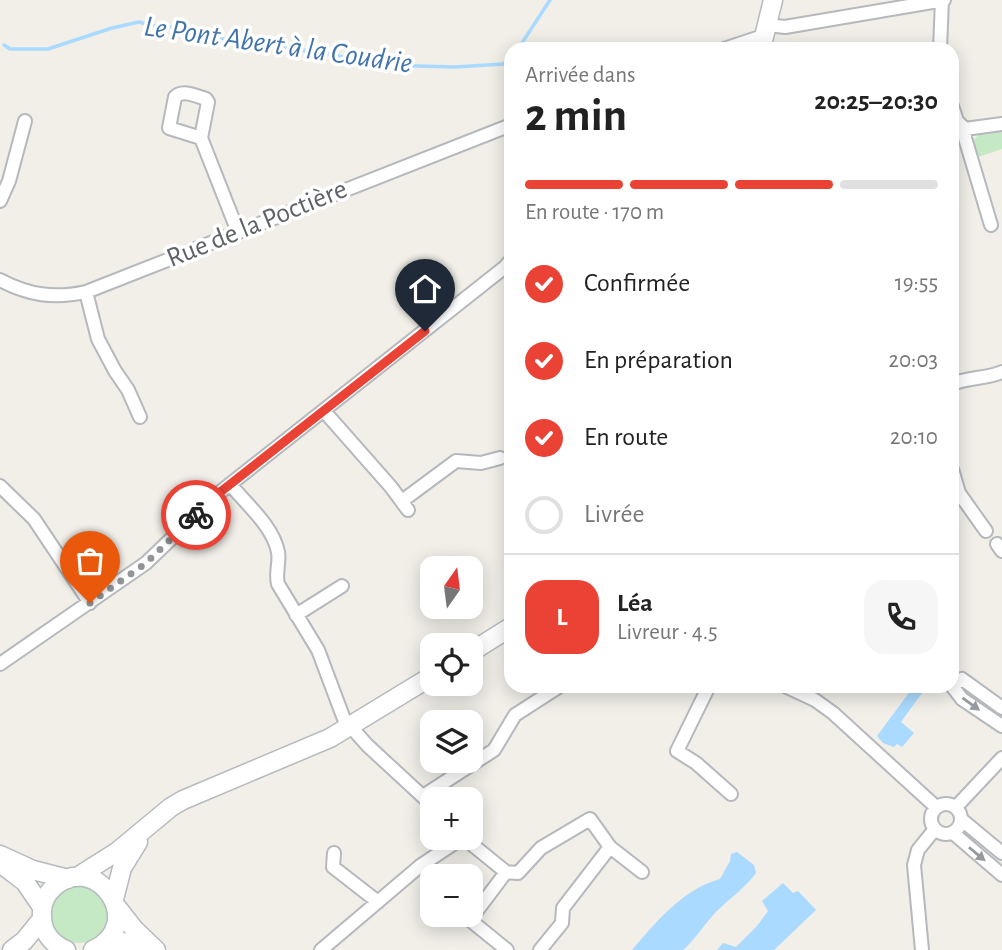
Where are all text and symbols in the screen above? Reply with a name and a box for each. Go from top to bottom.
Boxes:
water label: Le Pont Abert à la Coudrie [142,11,414,79]
text: Arrivée dans [525,64,636,87]
text: 20:25–20:30 [814,88,938,114]
text: 2 min [525,93,627,139]
street label: Rue de la Poctière [163,175,351,273]
text: En route · 170 m [525,201,664,224]
pin [395,259,455,331]
icon: check [525,265,563,303]
icon: home [406,270,444,308]
text: Confirmée [584,270,690,296]
text: 19:55 [895,272,938,295]
icon: check [525,342,563,380]
text: En préparation [584,347,733,373]
text: 20:03 [889,349,938,372]
icon: check [525,419,563,457]
text: En route [584,424,668,450]
text: 20:10 [890,426,938,449]
courier [161,480,231,550]
icon: bike [177,496,215,534]
text: Livrée [584,501,644,527]
pin [60,531,120,603]
icon: bag [71,542,109,580]
north arrow [420,556,483,620]
map controls [420,556,483,927]
button: phone [864,580,938,654]
text: Léa [617,590,653,616]
text: L [556,604,568,630]
text: Livreur · 4.5 [617,621,718,644]
button: locate [420,633,483,696]
one-way arrow [962,697,980,711]
button: layers [420,710,483,773]
button: + [420,787,483,850]
one-way arrow [969,846,986,861]
button: − [420,864,483,927]

